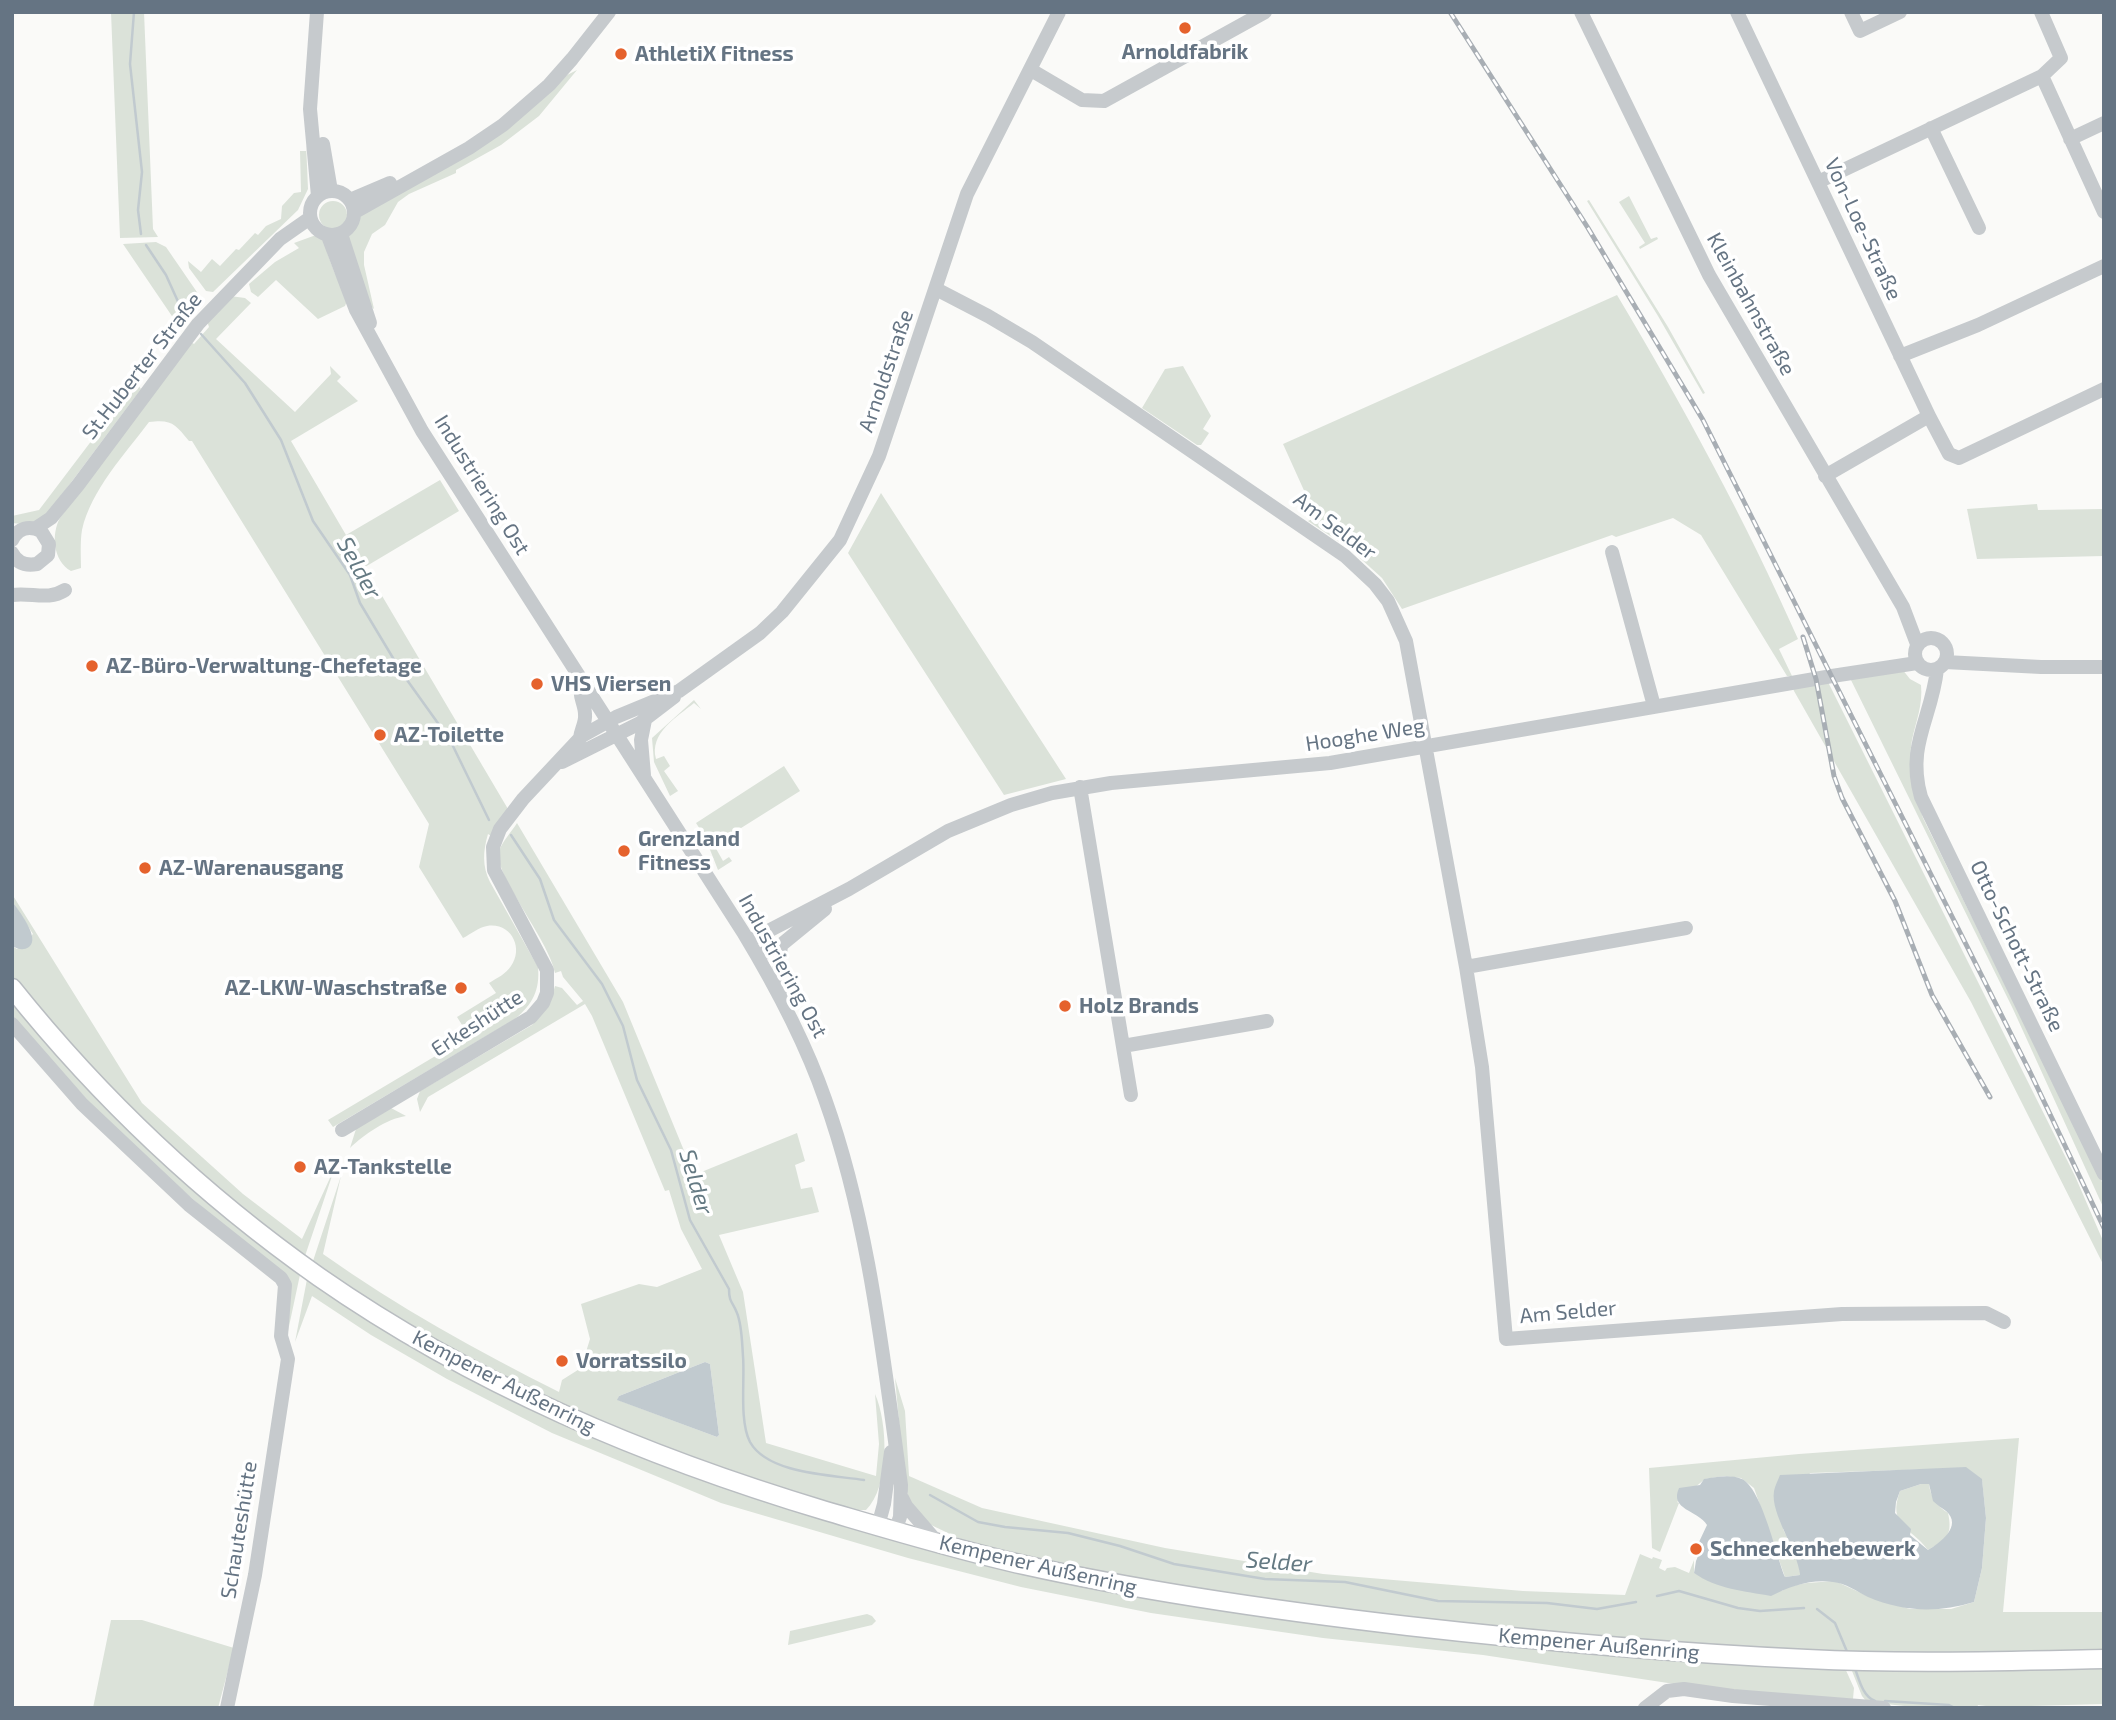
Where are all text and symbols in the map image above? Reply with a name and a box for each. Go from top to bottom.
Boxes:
marker: Arnoldfabrik [1177,20,1193,36]
place label: Arnoldfabrik [1122,39,1248,65]
place label: AthletiX Fitness [635,41,794,67]
marker: AthletiX Fitness [613,46,629,62]
street label: Von-Loe-Straße [1819,154,1907,304]
street label: Kleinbahnstraße [1701,228,1801,380]
street label: St.Huberter Straße [77,287,207,445]
street label: Arnoldstraße [853,306,919,436]
street label: Industriering Ost [429,410,535,560]
street label: Am Selder [1289,487,1381,565]
water label: Selder [331,532,387,604]
place label: AZ-Büro-Verwaltung-Chefetage [106,653,422,679]
marker: AZ-Büro-Verwaltung-Chefetage [84,658,100,674]
place label: VHS Viersen [551,671,671,697]
marker: VHS Viersen [529,676,545,692]
street label: Hooghe Weg [1304,713,1426,757]
place label: AZ-Toilette [394,722,504,748]
marker: AZ-Toilette [372,727,388,743]
place label: Grenzland Fitness [638,826,740,876]
marker: Grenzland Fitness [616,843,632,859]
place label: AZ-Warenausgang [159,855,343,881]
street label: Otto-Schott-Straße [1965,856,2069,1036]
marker: AZ-Warenausgang [137,860,153,876]
street label: Industriering Ost [733,890,833,1042]
place label: AZ-LKW-Waschstraße [225,975,447,1001]
marker: AZ-LKW-Waschstraße [453,980,469,996]
street label: Erkeshütte [427,984,527,1062]
place label: Holz Brands [1079,993,1199,1019]
marker: Holz Brands [1057,998,1073,1014]
water label: Selder [673,1146,719,1218]
place label: AZ-Tankstelle [314,1154,452,1180]
marker: AZ-Tankstelle [292,1159,308,1175]
street label: Am Selder [1519,1295,1617,1329]
street label: Kempener Außenring [408,1325,600,1439]
place label: Vorratssilo [576,1348,687,1374]
marker: Vorratssilo [554,1353,570,1369]
street label: Schauteshütte [216,1459,262,1601]
street label: Kempener Außenring [937,1530,1139,1600]
place label: Schneckenhebewerk [1710,1536,1916,1562]
marker: Schneckenhebewerk [1688,1541,1704,1557]
water label: Selder [1245,1546,1313,1578]
street label: Kempener Außenring [1497,1623,1701,1665]

